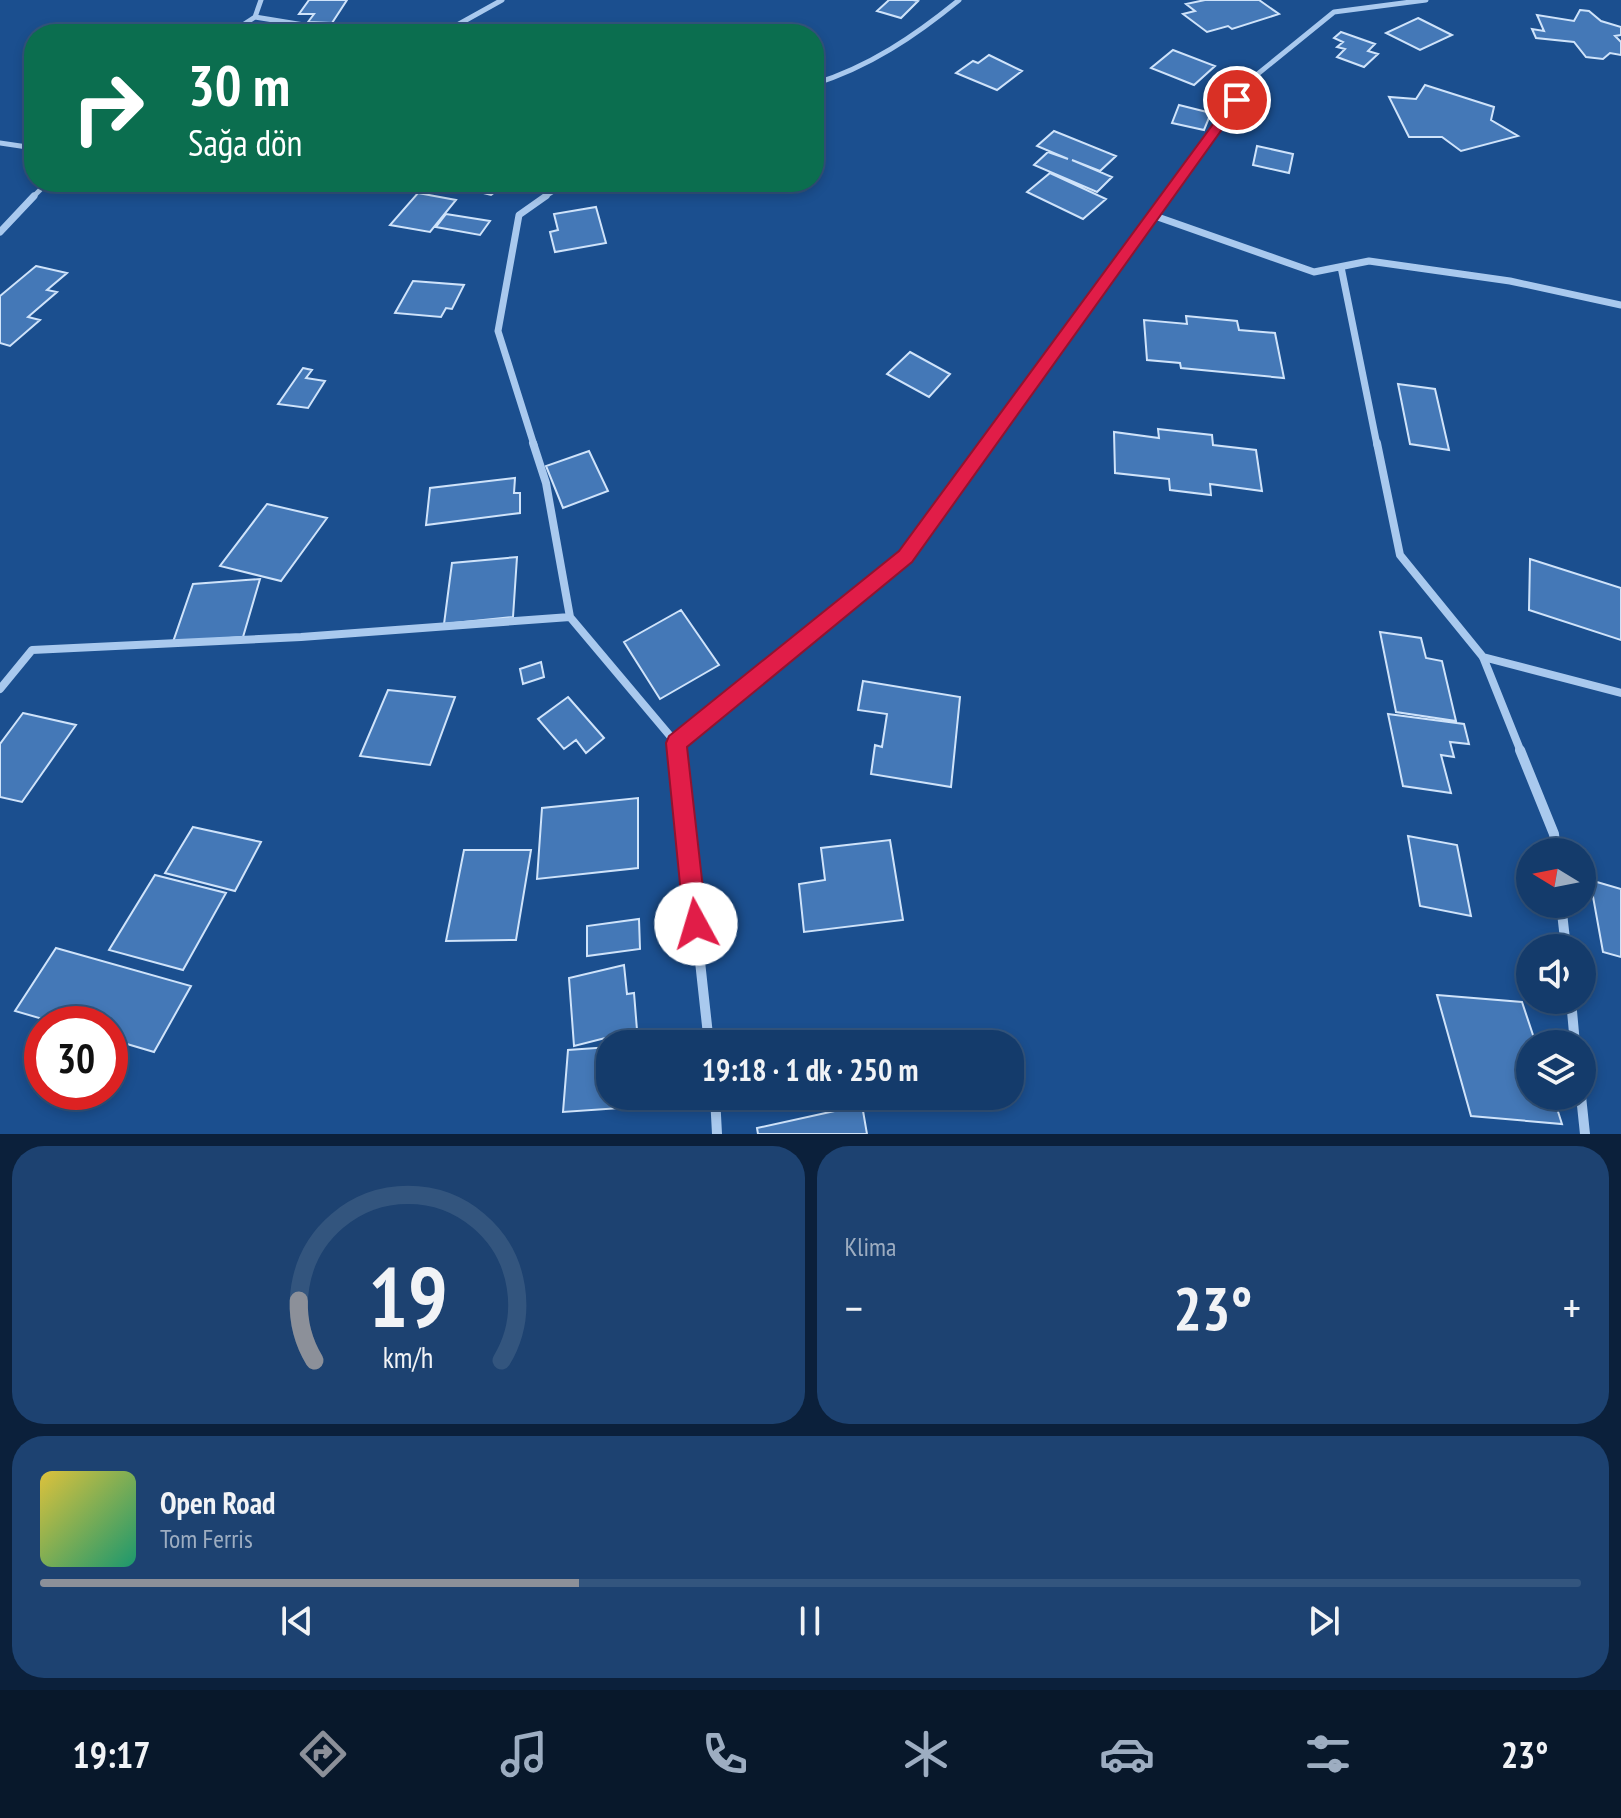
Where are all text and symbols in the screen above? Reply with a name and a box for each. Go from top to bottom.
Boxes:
text: 30 m [188,49,290,121]
icon: right [56,56,160,160]
pin [1203,66,1271,134]
icon: arrive [1215,78,1259,122]
text: Sağa dön [188,119,302,166]
north arrow [1516,838,1596,918]
map controls [1516,838,1596,1110]
position arrow [654,882,738,966]
button: sound [1516,934,1596,1014]
speed limit sign: 30 [24,1006,128,1110]
button: layers [1516,1030,1596,1110]
text: 19:18 · 1 dk · 250 m [702,1050,918,1089]
text: Klima [845,1230,896,1263]
text: 19 [368,1242,448,1350]
text: 23° [1173,1269,1252,1347]
text: − [845,1279,863,1336]
text: + [1563,1279,1581,1336]
text: km/h [383,1339,434,1376]
text: Open Road [160,1483,275,1522]
text: Tom Ferris [160,1522,253,1555]
icon: previous [275,1599,319,1643]
icon: pause [788,1599,832,1643]
icon: next [1302,1599,1346,1643]
icon: directions [295,1726,351,1782]
icon: music [496,1726,552,1782]
icon: phone [697,1726,753,1782]
icon: climate [898,1726,954,1782]
icon: car [1099,1726,1155,1782]
icon: filters [1300,1726,1356,1782]
text: 19:17 [72,1731,150,1778]
text: 23° [1501,1731,1548,1778]

